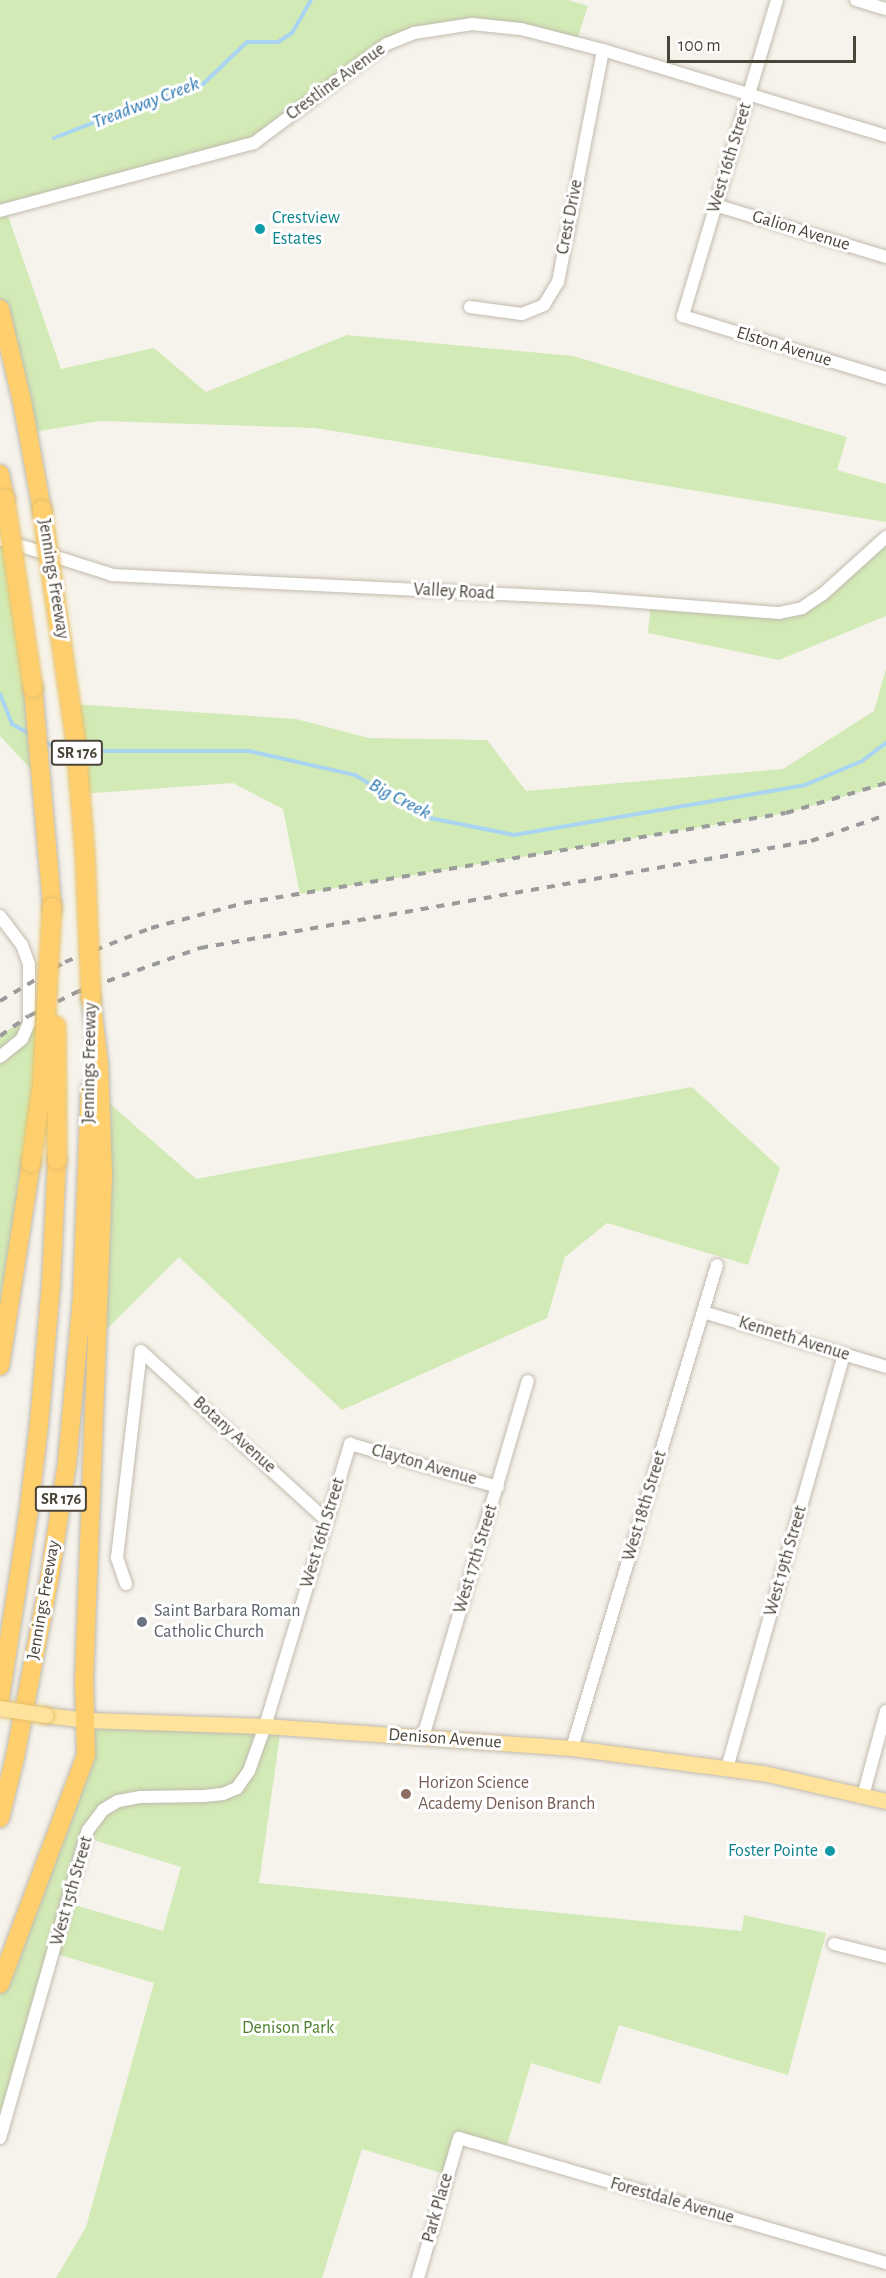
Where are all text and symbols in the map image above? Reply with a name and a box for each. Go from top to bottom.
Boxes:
scale bar [670,24,859,62]
text: 100 m [678,37,721,55]
street label: Crestline Avenue [282,39,390,125]
water label: Treadway Creek [89,72,203,134]
street label: West 16th Street [703,100,757,216]
street label: Crest Drive [552,178,588,256]
street label: Galion Avenue [749,206,853,256]
place label: Crestview Estates [272,208,340,250]
marker: Crestview Estates [253,222,267,236]
street label: Elston Avenue [734,322,834,372]
street label: Jennings Freeway [33,518,73,640]
street label: Valley Road [413,579,495,605]
road number: SR 176 [50,740,104,766]
water label: Big Creek [365,773,435,825]
street label: Jennings Freeway [78,1002,102,1124]
street label: Kenneth Avenue [736,1312,852,1366]
street label: Botany Avenue [188,1392,280,1478]
street label: Clayton Avenue [369,1440,479,1490]
street label: West 18th Street [618,1448,672,1564]
street label: West 16th Street [296,1475,350,1591]
road number: SR 176 [34,1486,88,1512]
street label: West 17th Street [449,1502,503,1616]
street label: West 19th Street [760,1503,812,1619]
street label: Jennings Freeway [23,1538,65,1662]
place label: Saint Barbara Roman Catholic Church [154,1601,301,1644]
marker: Saint Barbara Roman Catholic Church [135,1615,149,1629]
street label: Denison Avenue [388,1724,502,1754]
place label: Horizon Science Academy Denison Branch [418,1773,595,1816]
marker: Horizon Science Academy Denison Branch [399,1787,413,1801]
street label: West 15th Street [46,1834,98,1948]
place label: Foster Pointe [728,1840,818,1862]
marker: Foster Pointe [823,1844,837,1858]
park label: Denison Park [242,2017,334,2039]
street label: Park Place [418,2171,458,2245]
street label: Forestdale Avenue [608,2173,736,2229]

